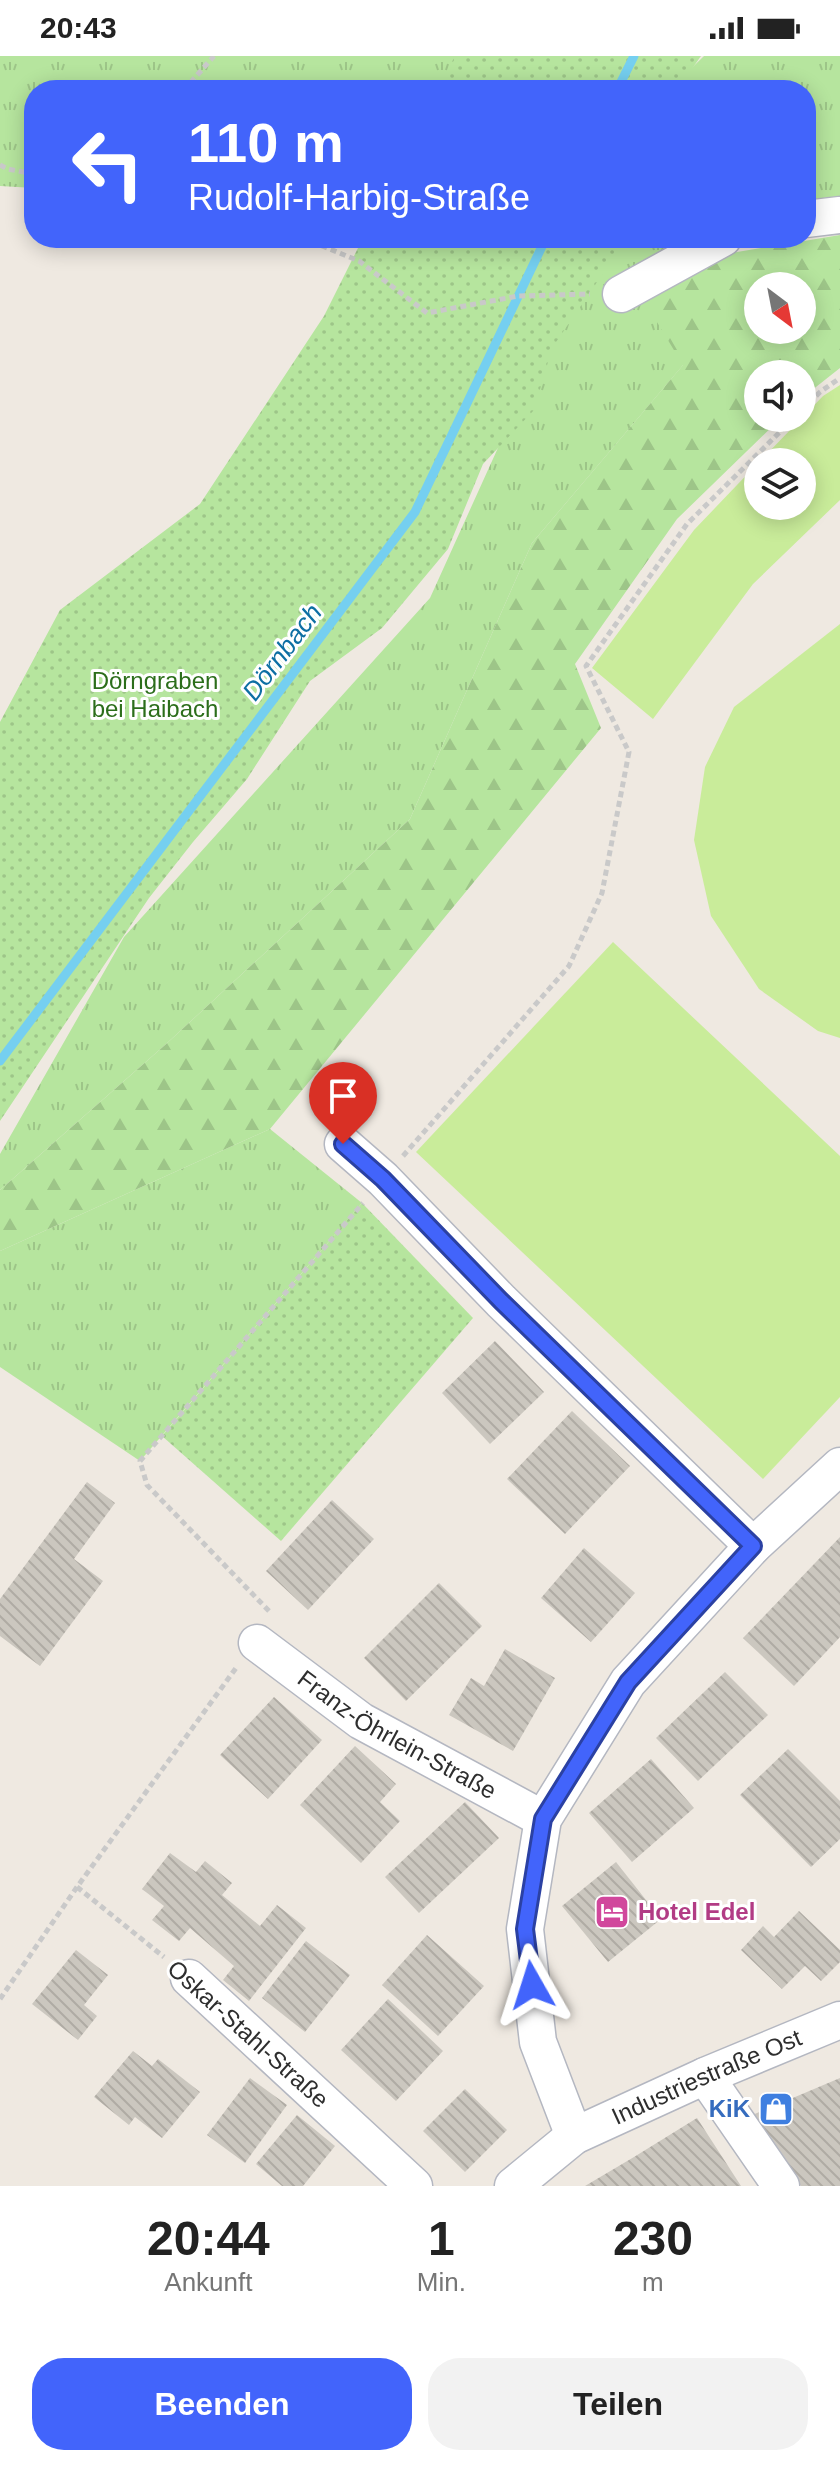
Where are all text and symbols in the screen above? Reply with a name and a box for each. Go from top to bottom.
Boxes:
text: 20:43 [40,11,117,44]
text: 110 m [188,111,344,174]
icon: left [56,112,160,216]
text: Rudolf-Harbig-Straße [188,177,530,218]
north arrow [744,272,816,344]
map controls [744,272,816,520]
button: sound [744,360,816,432]
button: layers [744,448,816,520]
water label: Dörnbach [236,598,328,706]
park label: Dörngraben bei Haibach [92,667,218,722]
pin [309,1062,377,1144]
icon: arrive [321,1074,365,1118]
street label: Franz-Öhrlein-Straße [293,1665,501,1804]
hotel icon: Hotel Edel [593,1893,631,1931]
place label: Hotel Edel [638,1898,755,1925]
position arrow [490,1943,574,2027]
street label: Oskar-Stahl-Straße [162,1954,334,2113]
street label: Industriestraße Ost [607,2023,806,2130]
shop icon: KiK [757,2090,795,2128]
place label: KiK [709,2095,751,2122]
text: 20:44 [147,2212,270,2265]
text: 1 [428,2212,455,2265]
text: 230 [613,2212,693,2265]
text: Ankunft [164,2267,252,2297]
text: Min. [417,2267,466,2297]
text: m [642,2267,664,2297]
button: Beenden [32,2358,412,2450]
button: Teilen [428,2358,808,2450]

